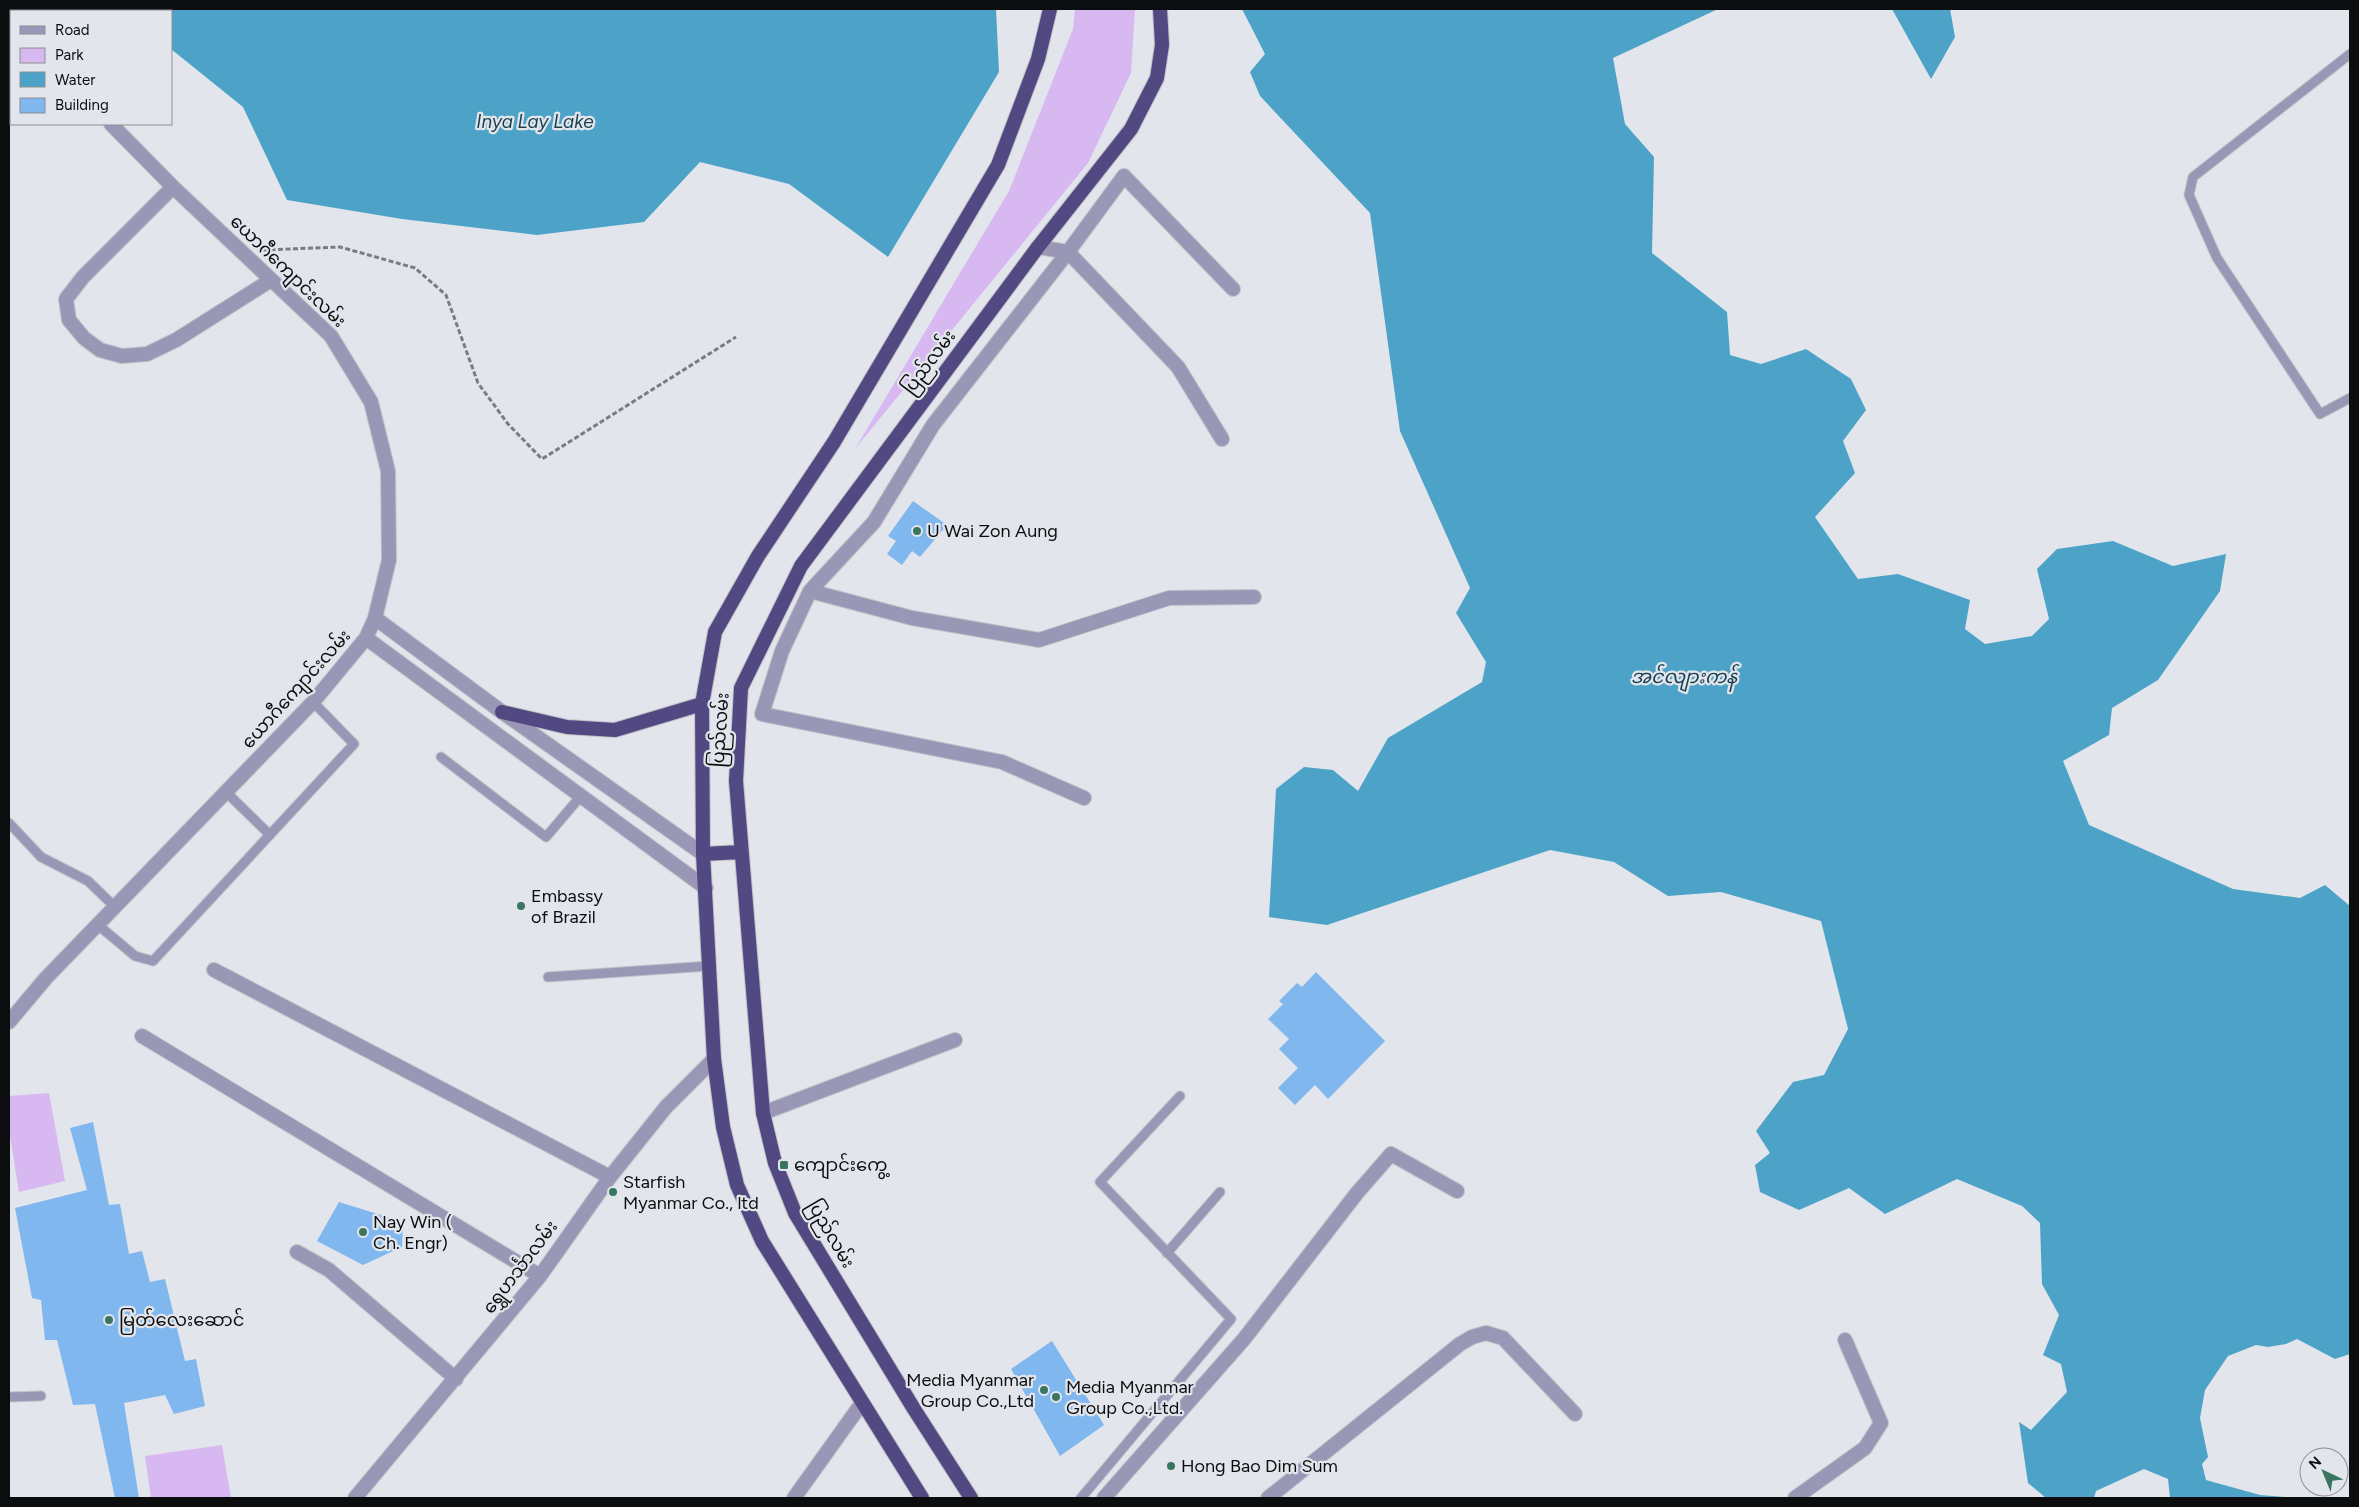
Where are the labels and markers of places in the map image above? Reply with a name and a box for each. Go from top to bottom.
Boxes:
place label: U Wai Zon Aung [927,520,1058,542]
marker: U Wai Zon Aung [911,525,923,537]
place label: Embassy of Brazil [531,885,603,928]
marker: Embassy of Brazil [515,900,527,912]
place label: ကျောင်းကွေ့ [794,1152,890,1180]
marker: ကျောင်းကွေ့ [778,1159,790,1171]
place label: Starfish Myanmar Co., ltd [623,1171,759,1214]
marker: Starfish Myanmar Co., ltd [607,1186,619,1198]
place label: Nay Win ( Ch. Engr) [373,1211,452,1254]
marker: Nay Win ( Ch. Engr) [357,1226,369,1238]
place label: မြတ်လေးဆောင် [119,1307,244,1335]
marker: မြတ်လေးဆောင် [103,1314,115,1326]
place label: Media Myanmar Group Co.,Ltd [906,1369,1034,1412]
place label: Media Myanmar Group Co.,Ltd. [1066,1376,1194,1419]
marker: Media Myanmar Group Co.,Ltd [1038,1384,1050,1396]
marker: Media Myanmar Group Co.,Ltd. [1050,1391,1062,1403]
place label: Hong Bao Dim Sum [1181,1455,1338,1477]
marker: Hong Bao Dim Sum [1165,1460,1177,1472]

